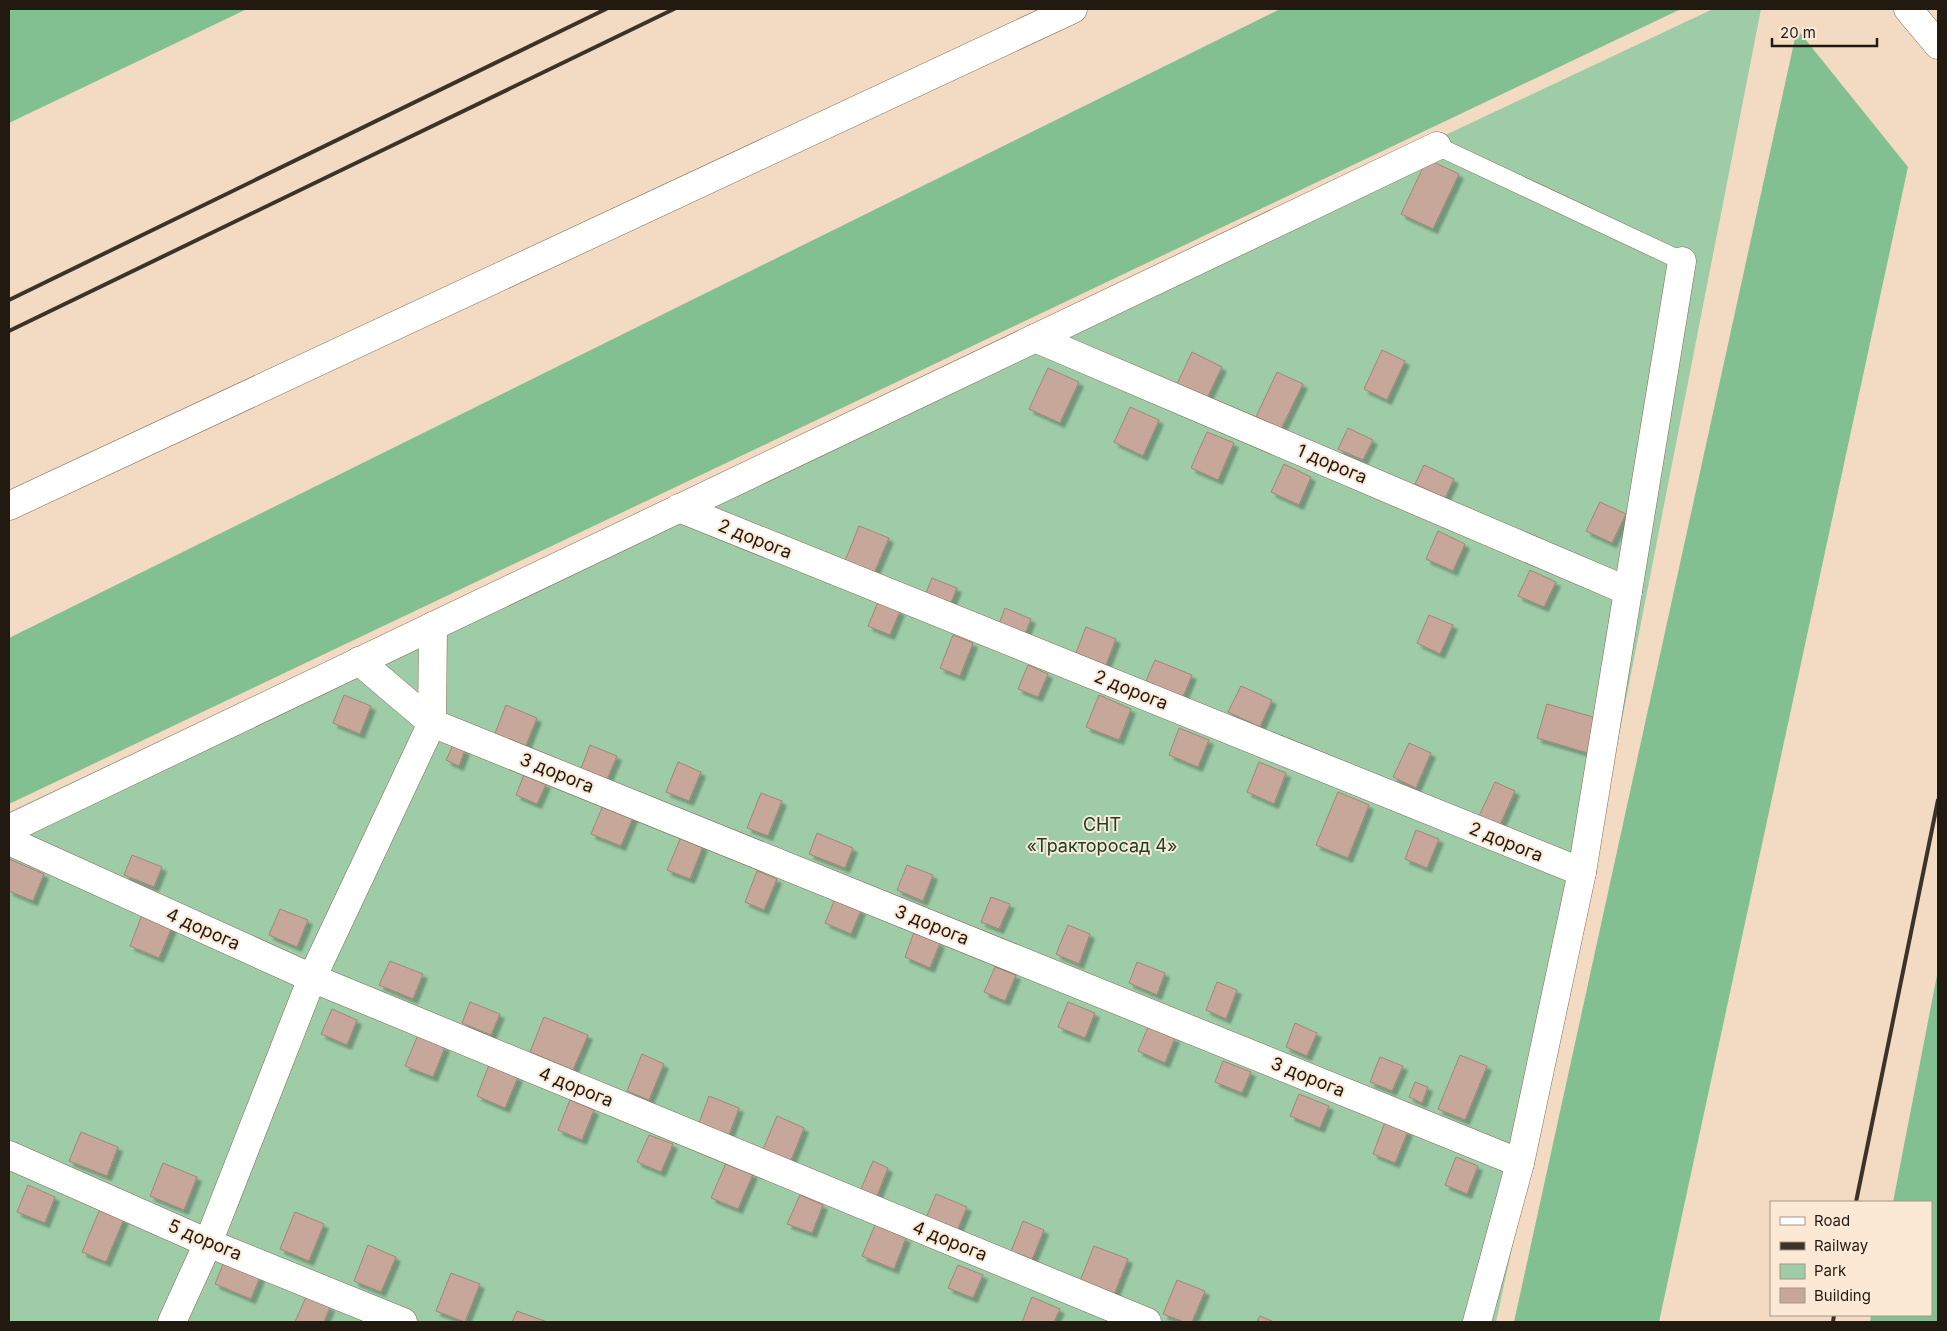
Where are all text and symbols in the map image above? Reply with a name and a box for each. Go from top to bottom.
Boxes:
scale bar [1772,15,1877,47]
text: 20 m [1780,23,1816,42]
street label: 1 дорога [1294,439,1370,488]
street label: 2 дорога [715,514,795,563]
street label: 2 дорога [1091,665,1171,714]
street label: 3 дорога [517,748,597,797]
park label: СНТ «Тракторосад 4» [1027,814,1177,856]
street label: 2 дорога [1466,817,1546,866]
street label: 3 дорога [892,900,972,949]
street label: 4 дорога [163,903,243,954]
street label: 3 дорога [1268,1052,1348,1101]
street label: 4 дорога [536,1062,617,1111]
legend [1770,1201,1932,1316]
text: Road [1814,1211,1850,1230]
street label: 5 дорога [165,1215,245,1264]
street label: 4 дорога [910,1216,991,1265]
text: Railway [1814,1236,1869,1255]
text: Park [1814,1261,1847,1280]
text: Building [1814,1286,1871,1305]

